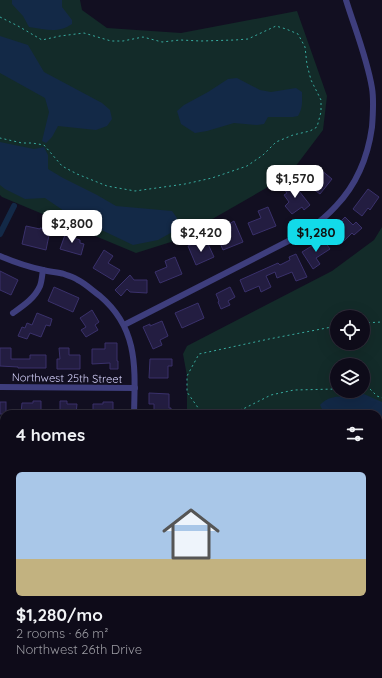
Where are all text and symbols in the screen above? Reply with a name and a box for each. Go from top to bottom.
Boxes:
pin: $1,570 [262,165,328,199]
text: $1,570 [275,170,315,186]
pin: $2,800 [39,210,105,244]
text: $2,800 [51,215,93,231]
pin: $2,420 [168,219,234,253]
pin: $1,280 [283,219,349,253]
text: $2,420 [180,224,222,240]
text: $1,280 [297,224,335,240]
map controls [330,310,370,398]
button: locate [330,310,370,350]
button: layers [330,358,370,398]
street label: Northwest 25th Street [12,370,123,386]
icon: filters [344,423,366,445]
text: 4 homes [16,424,85,445]
icon: home [155,498,227,570]
text: $1,280/mo [16,604,103,625]
text: 2 rooms · 66 m² [16,625,108,641]
text: Northwest 26th Drive [16,641,142,657]

